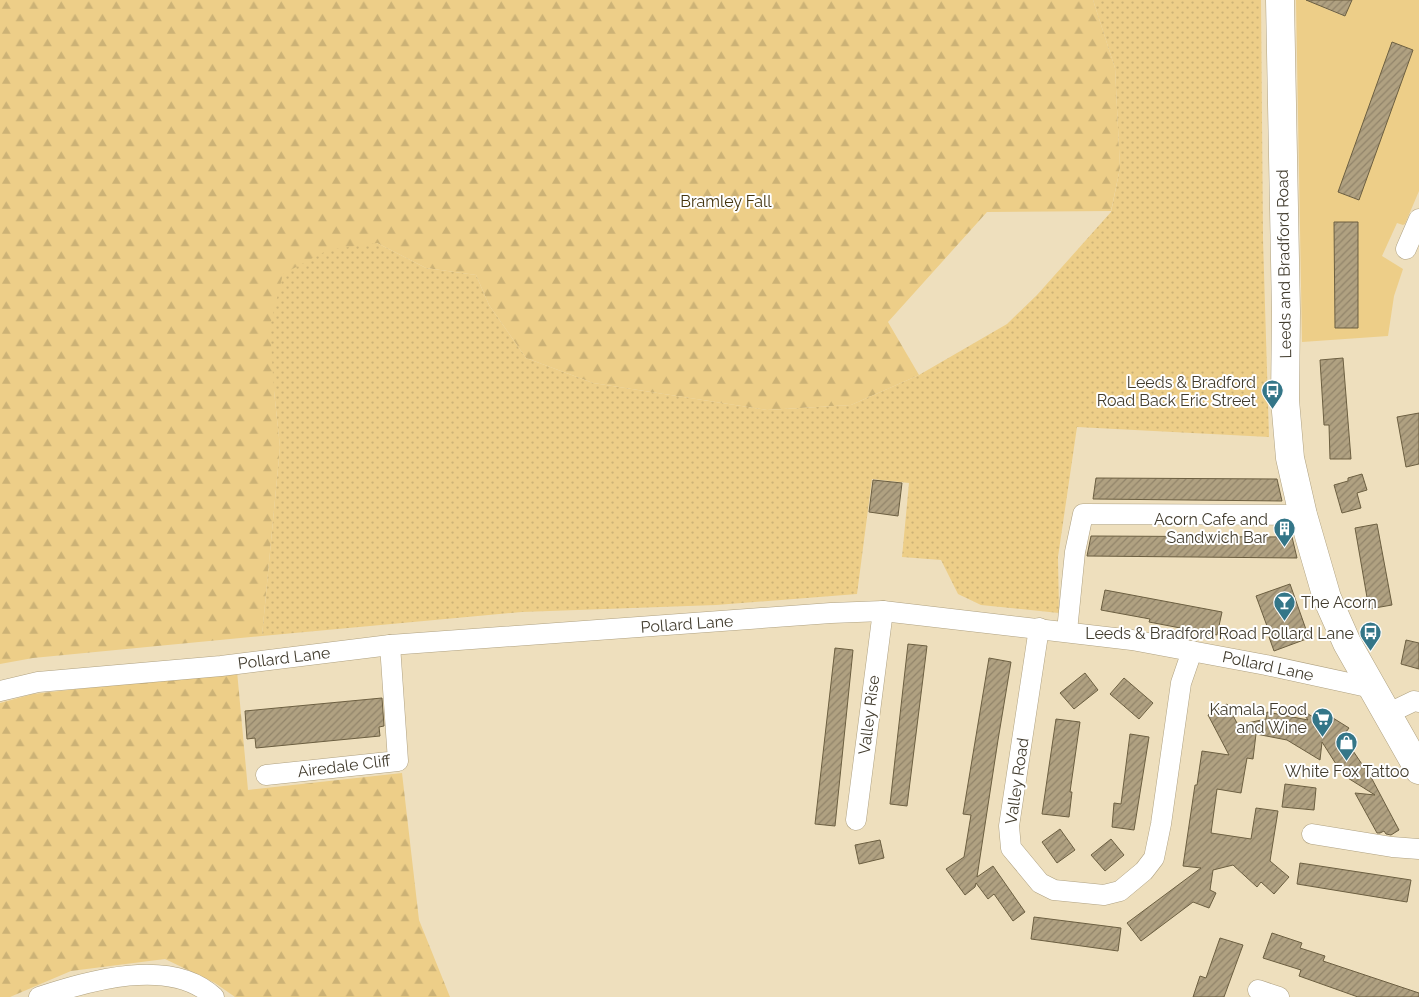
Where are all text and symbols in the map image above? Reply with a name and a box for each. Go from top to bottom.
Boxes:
street label: Leeds and Bradford Road [1273,169,1295,359]
park label: Bramley Fall [680,192,772,211]
place label: Leeds & Bradford Road Back Eric Street [1097,373,1257,410]
bus stop icon: Leeds & Bradford Road Back Eric Street [1260,379,1284,410]
place label: Acorn Cafe and Sandwich Bar [1154,510,1268,547]
building icon: Acorn Cafe and Sandwich Bar [1272,516,1296,547]
bar icon: The Acorn [1273,590,1297,621]
place label: The Acorn [1301,593,1377,612]
street label: Pollard Lane [640,611,734,637]
bus stop icon: Leeds & Bradford Road Pollard Lane [1358,621,1382,652]
place label: Leeds & Bradford Road Pollard Lane [1085,624,1354,643]
street label: Pollard Lane [237,643,331,673]
street label: Pollard Lane [1221,647,1315,685]
street label: Valley Rise [855,674,883,756]
place label: Kamala Food and Wine [1210,700,1307,737]
supermarket icon: Kamala Food and Wine [1311,706,1335,737]
shop icon: White Fox Tattoo [1335,730,1359,761]
street label: Valley Road [1002,736,1032,826]
street label: Airedale Cliff [296,751,392,781]
place label: White Fox Tattoo [1285,762,1409,781]

